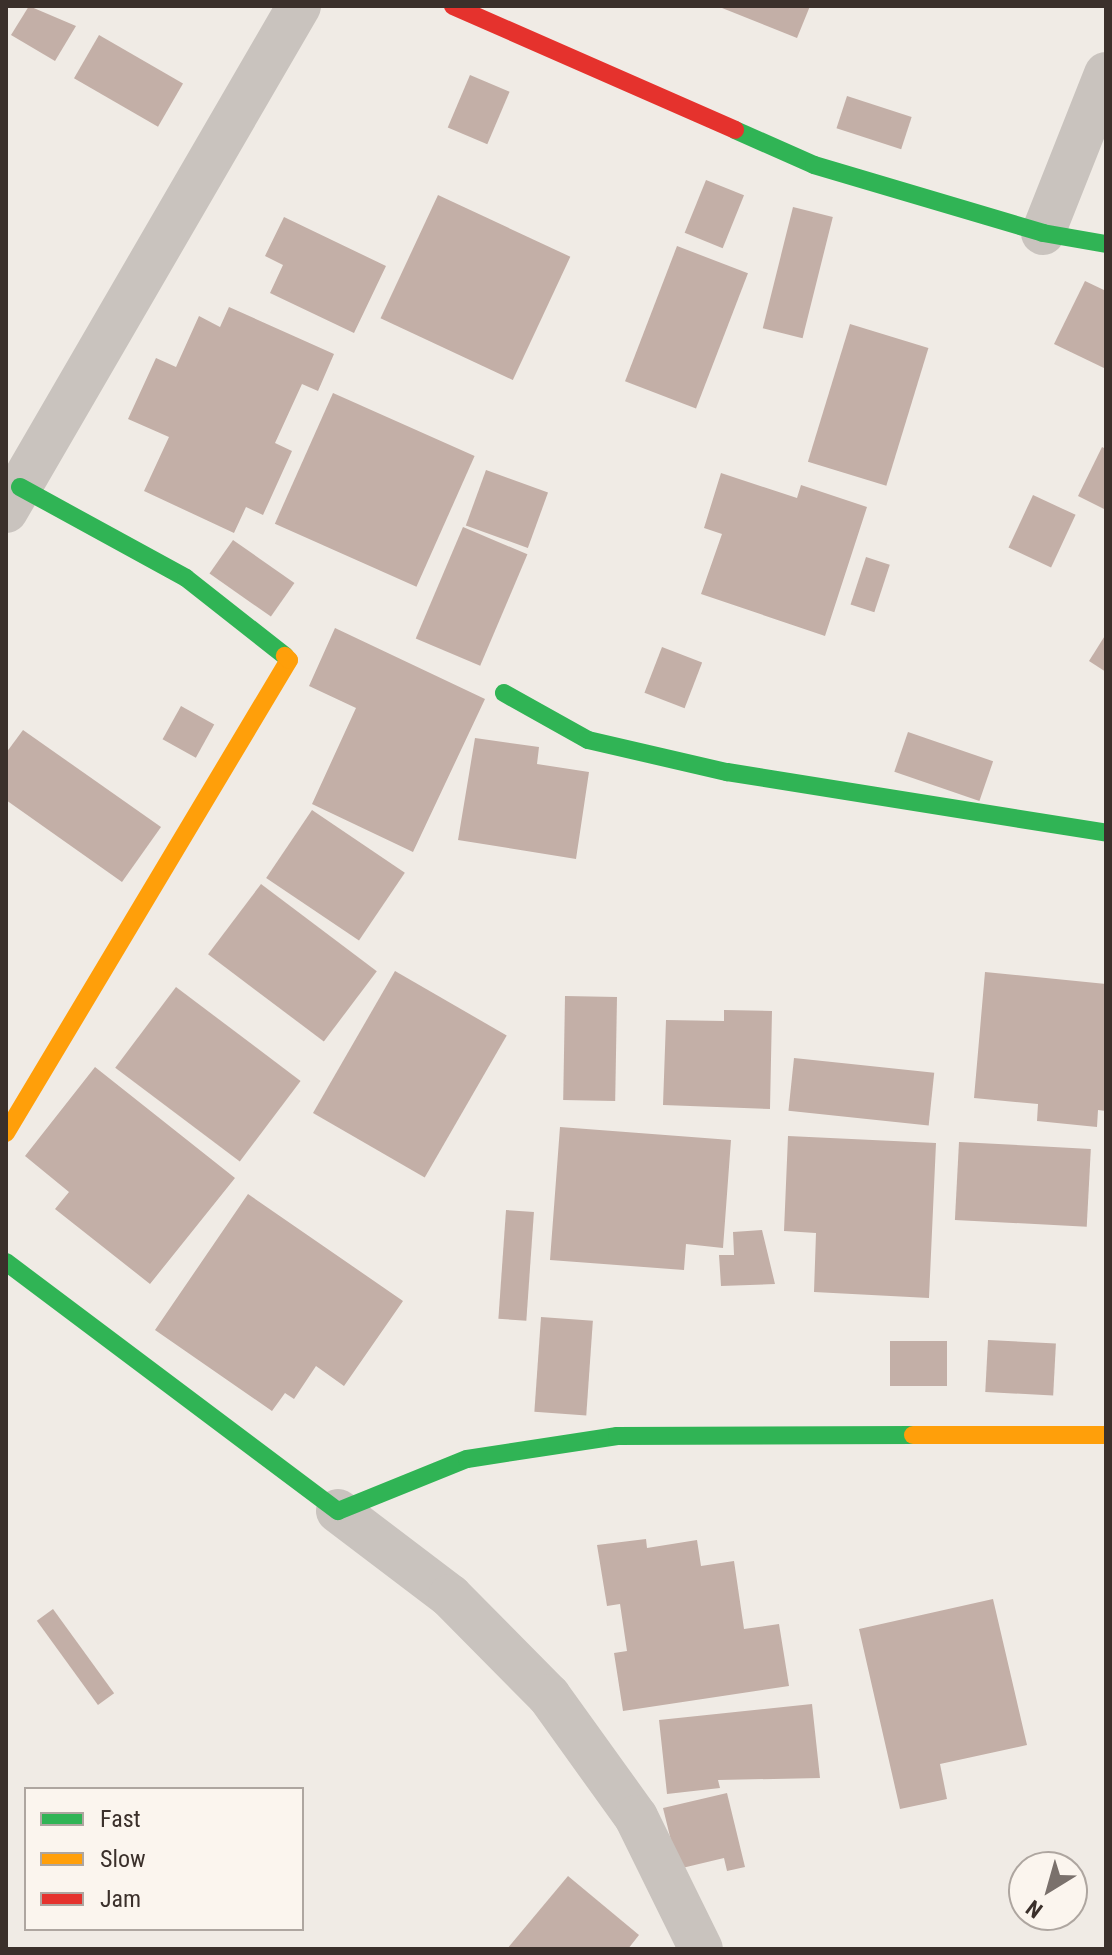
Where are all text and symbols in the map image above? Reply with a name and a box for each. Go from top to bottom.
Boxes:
legend [24,1787,304,1931]
text: Fast [100,1805,141,1833]
text: Slow [100,1845,146,1873]
north arrow [1008,1851,1088,1931]
text: Jam [100,1885,141,1913]
text: N [1022,1895,1047,1923]

